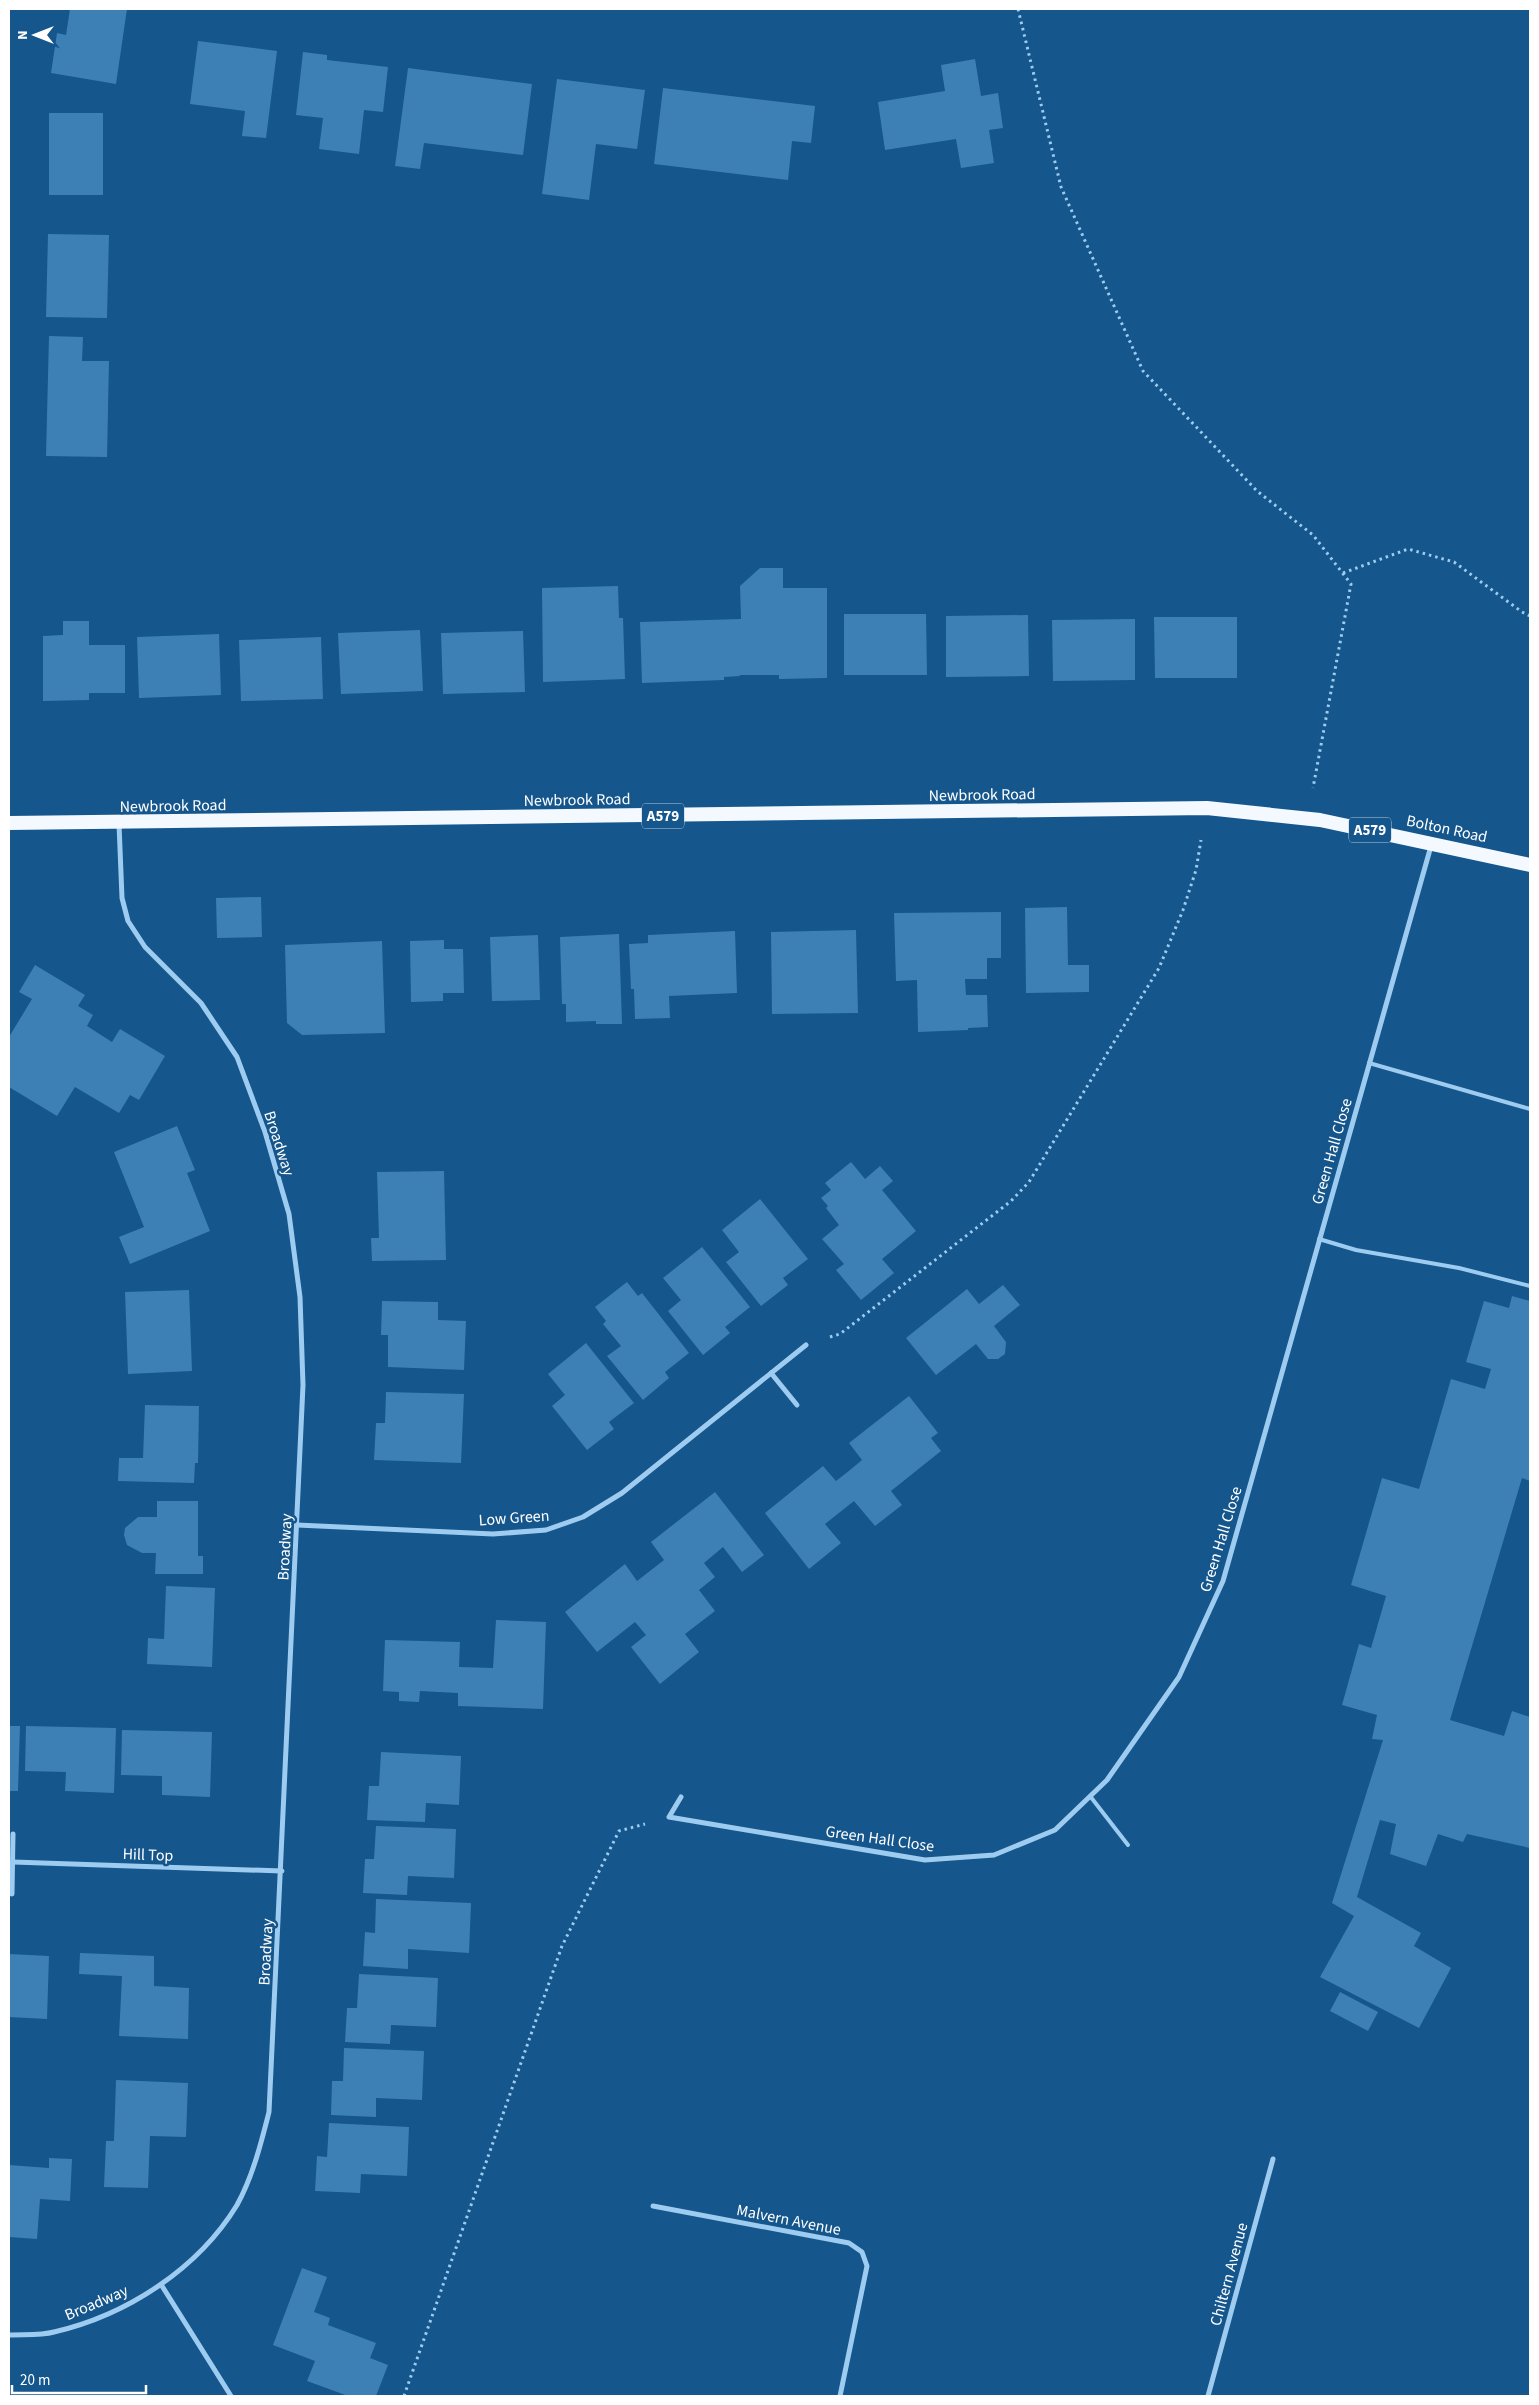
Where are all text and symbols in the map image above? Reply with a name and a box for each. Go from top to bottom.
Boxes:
north arrow [10,10,60,60]
text: N [13,30,33,40]
street label: Newbrook Road [928,783,1036,807]
street label: Newbrook Road [523,788,631,812]
street label: Newbrook Road [119,794,227,818]
road number: A579 [642,804,684,828]
street label: Bolton Road [1404,810,1489,848]
road number: A579 [1349,818,1391,842]
street label: Green Hall Close [1306,1096,1358,1207]
street label: Broadway [258,1108,300,1179]
street label: Green Hall Close [1194,1484,1247,1595]
street label: Low Green [478,1505,550,1531]
street label: Broadway [272,1512,298,1581]
street label: Green Hall Close [824,1820,936,1858]
street label: Hill Top [122,1843,174,1867]
street label: Broadway [253,1917,279,1986]
street label: Malvern Avenue [735,2199,843,2241]
street label: Chiltern Avenue [1205,2220,1253,2328]
street label: Broadway [61,2279,132,2326]
scale bar [12,2362,146,2394]
text: 20 m [20,2370,50,2391]

